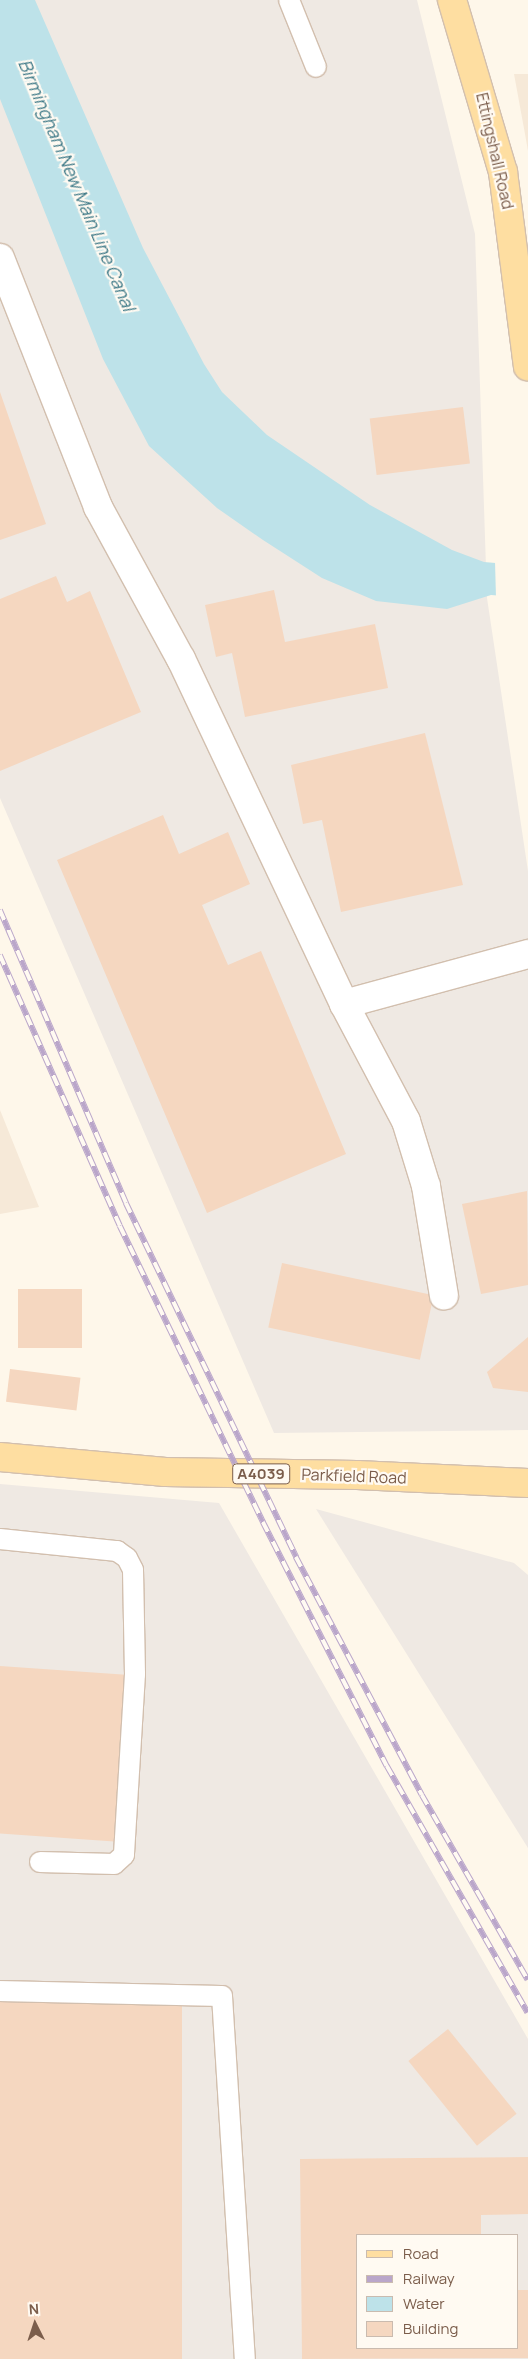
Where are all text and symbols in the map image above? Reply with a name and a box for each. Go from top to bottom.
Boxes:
water label: Birmingham New Main Line Canal [14,56,140,314]
street label: Ettingshall Road [472,91,518,211]
road number: A4039 [231,1462,291,1486]
street label: Parkfield Road [301,1465,407,1487]
legend [356,2234,518,2349]
text: Road [403,2243,439,2264]
text: Railway [403,2268,455,2289]
text: Water [403,2293,445,2314]
north arrow [10,2299,60,2349]
text: N [28,2299,40,2318]
text: Building [403,2318,458,2339]

